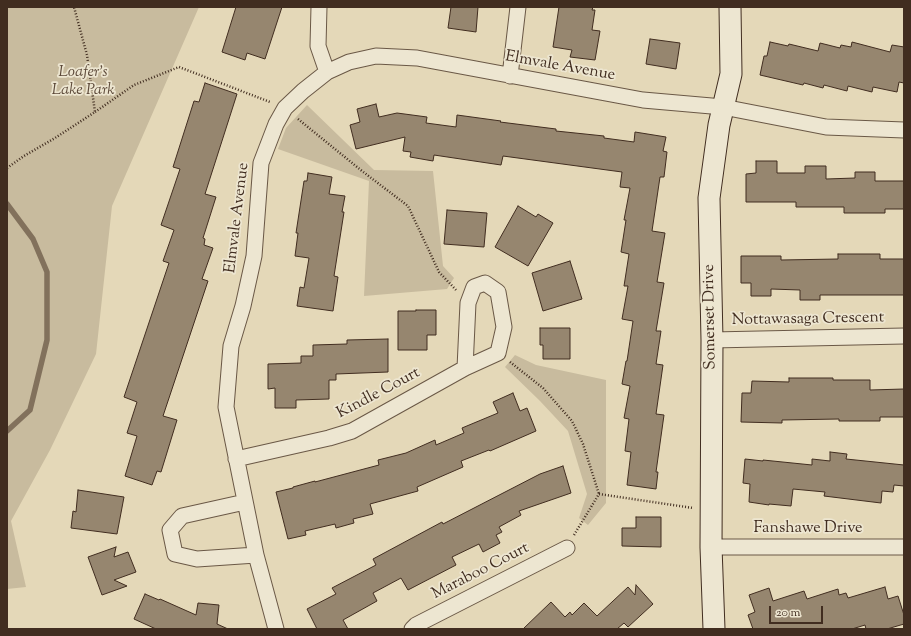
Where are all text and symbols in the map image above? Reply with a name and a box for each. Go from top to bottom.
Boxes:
street label: Elmvale Avenue [504,48,616,86]
park label: Loafer's Lake Park [51,63,115,101]
street label: Elmvale Avenue [222,162,254,274]
street label: Somerset Drive [700,264,722,370]
street label: Nottawasaga Crescent [732,309,884,331]
street label: Kindle Court [334,364,424,424]
street label: Fanshawe Drive [753,519,863,539]
street label: Maraboo Court [429,539,533,605]
scale bar [771,598,825,624]
text: 20 m [776,604,800,622]

